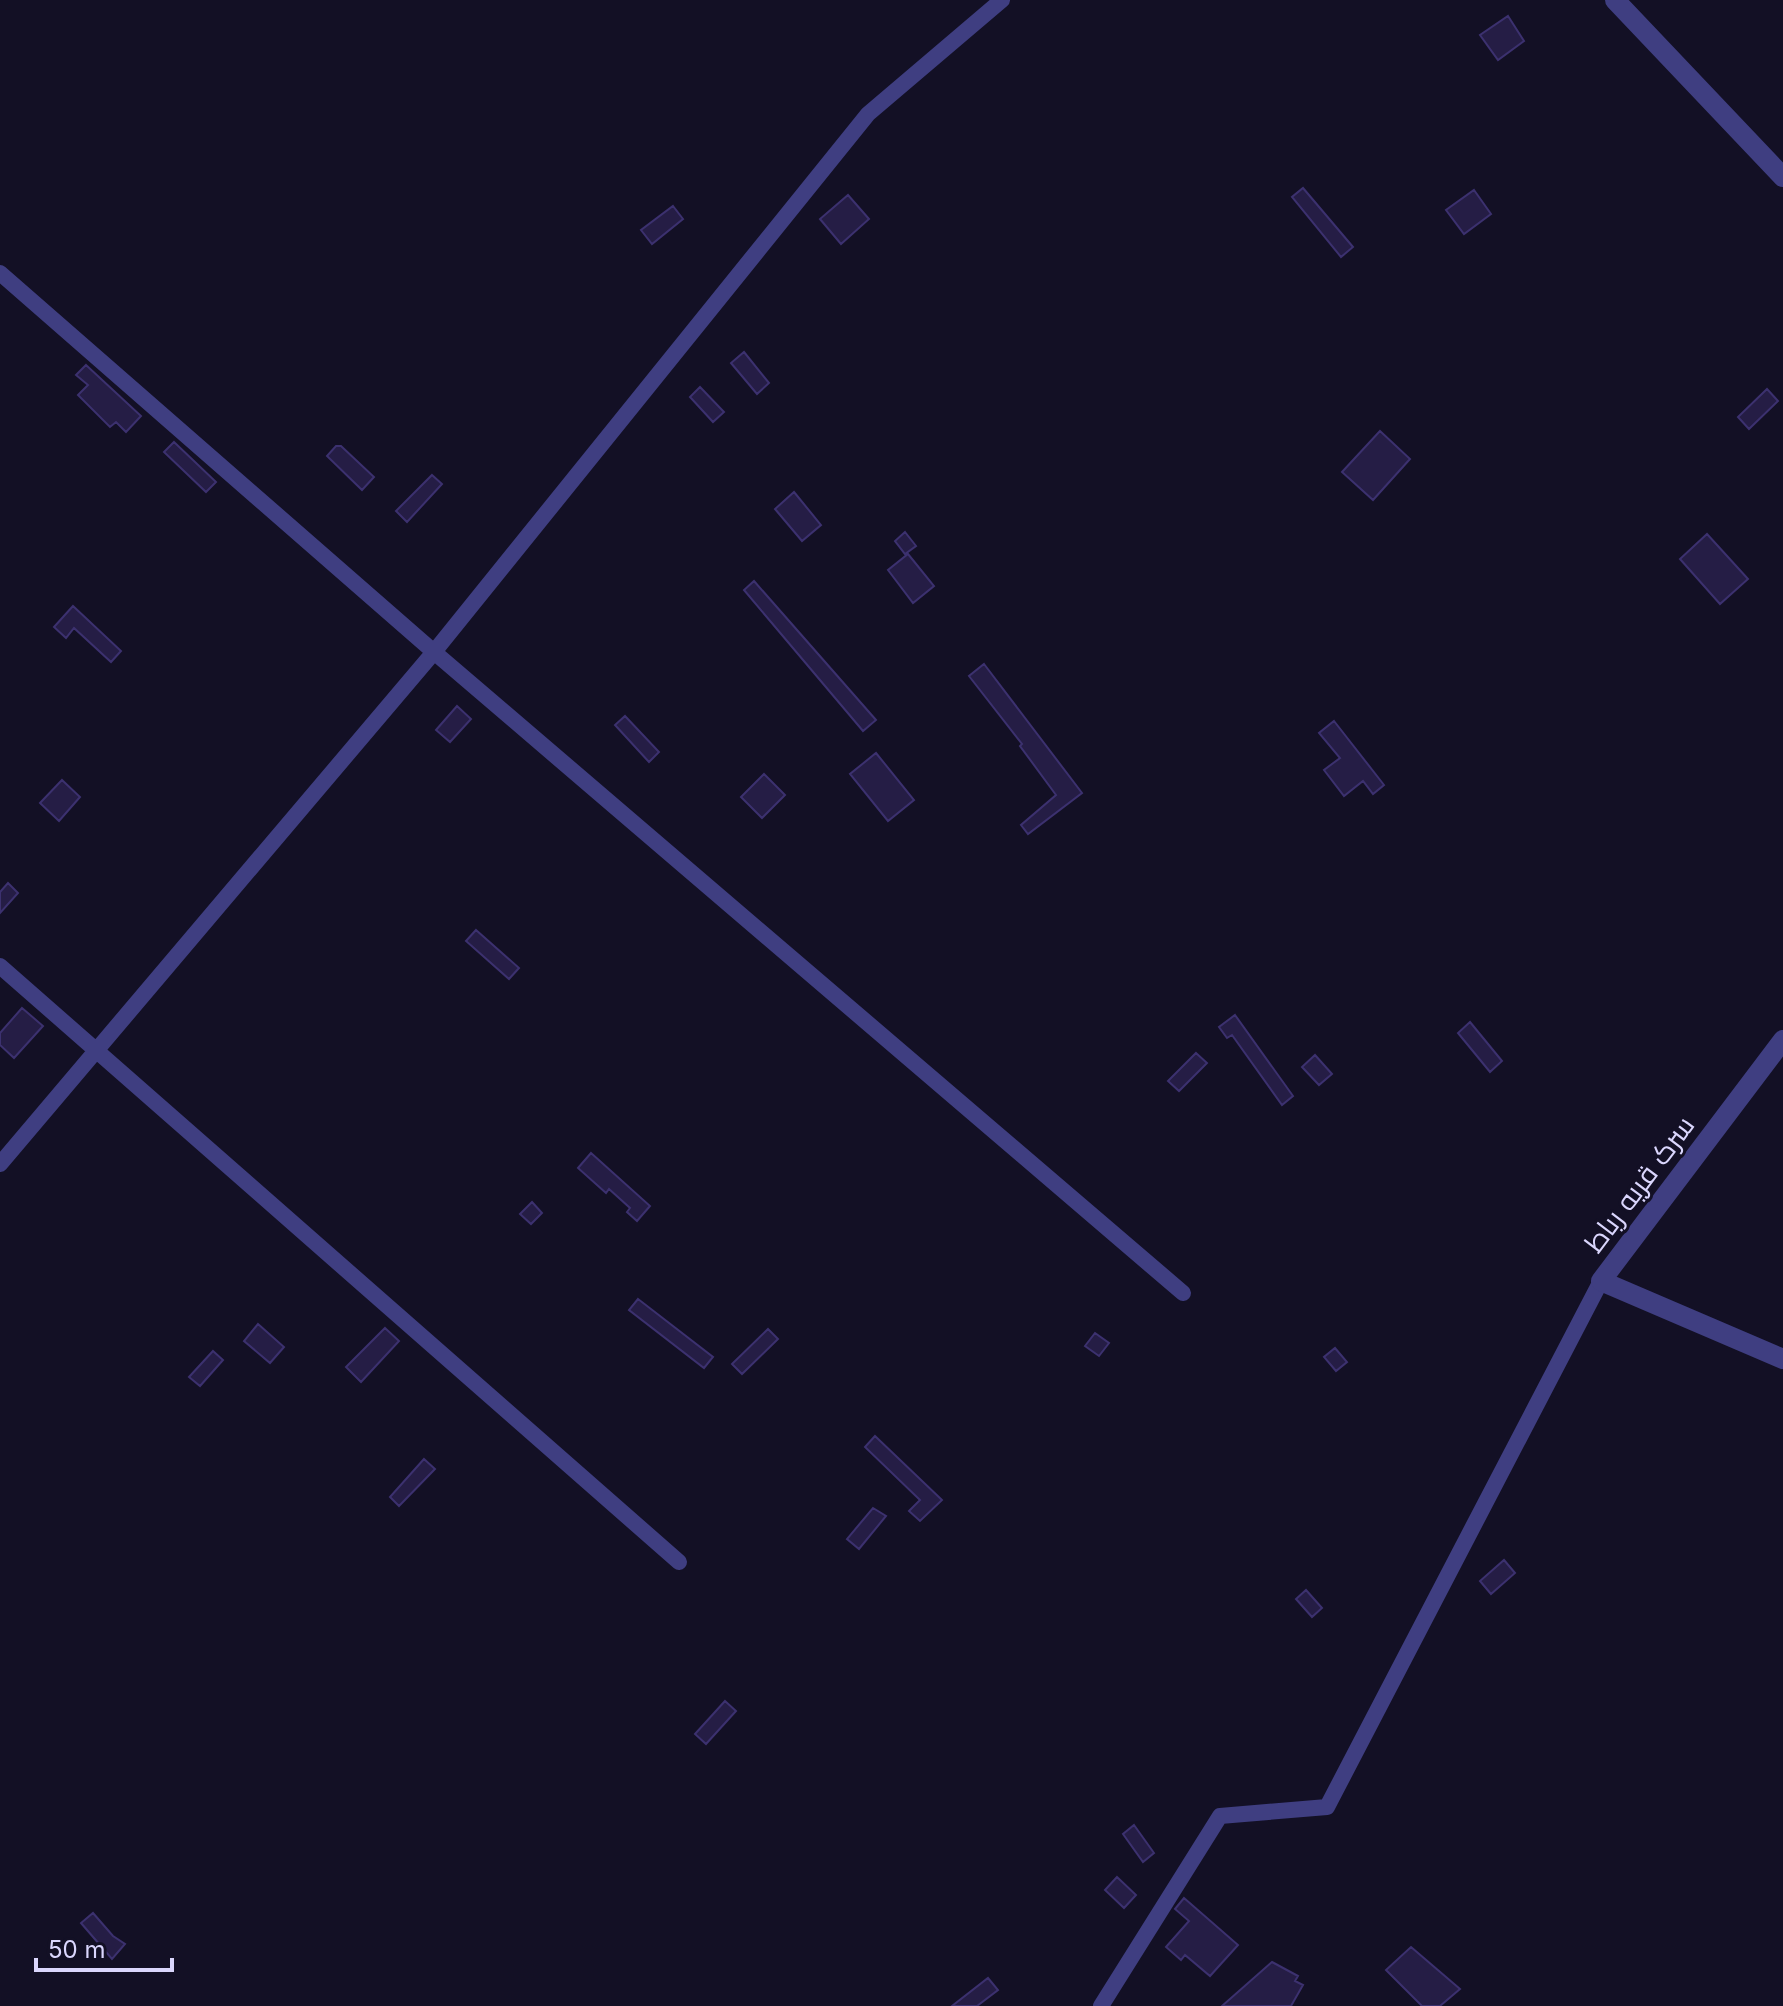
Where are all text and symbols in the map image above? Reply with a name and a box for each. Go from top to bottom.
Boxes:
street label: سرک قریه رباط [1577,1109,1701,1259]
scale bar [36,1922,172,1972]
text: 50 m [48,1935,106,1964]

